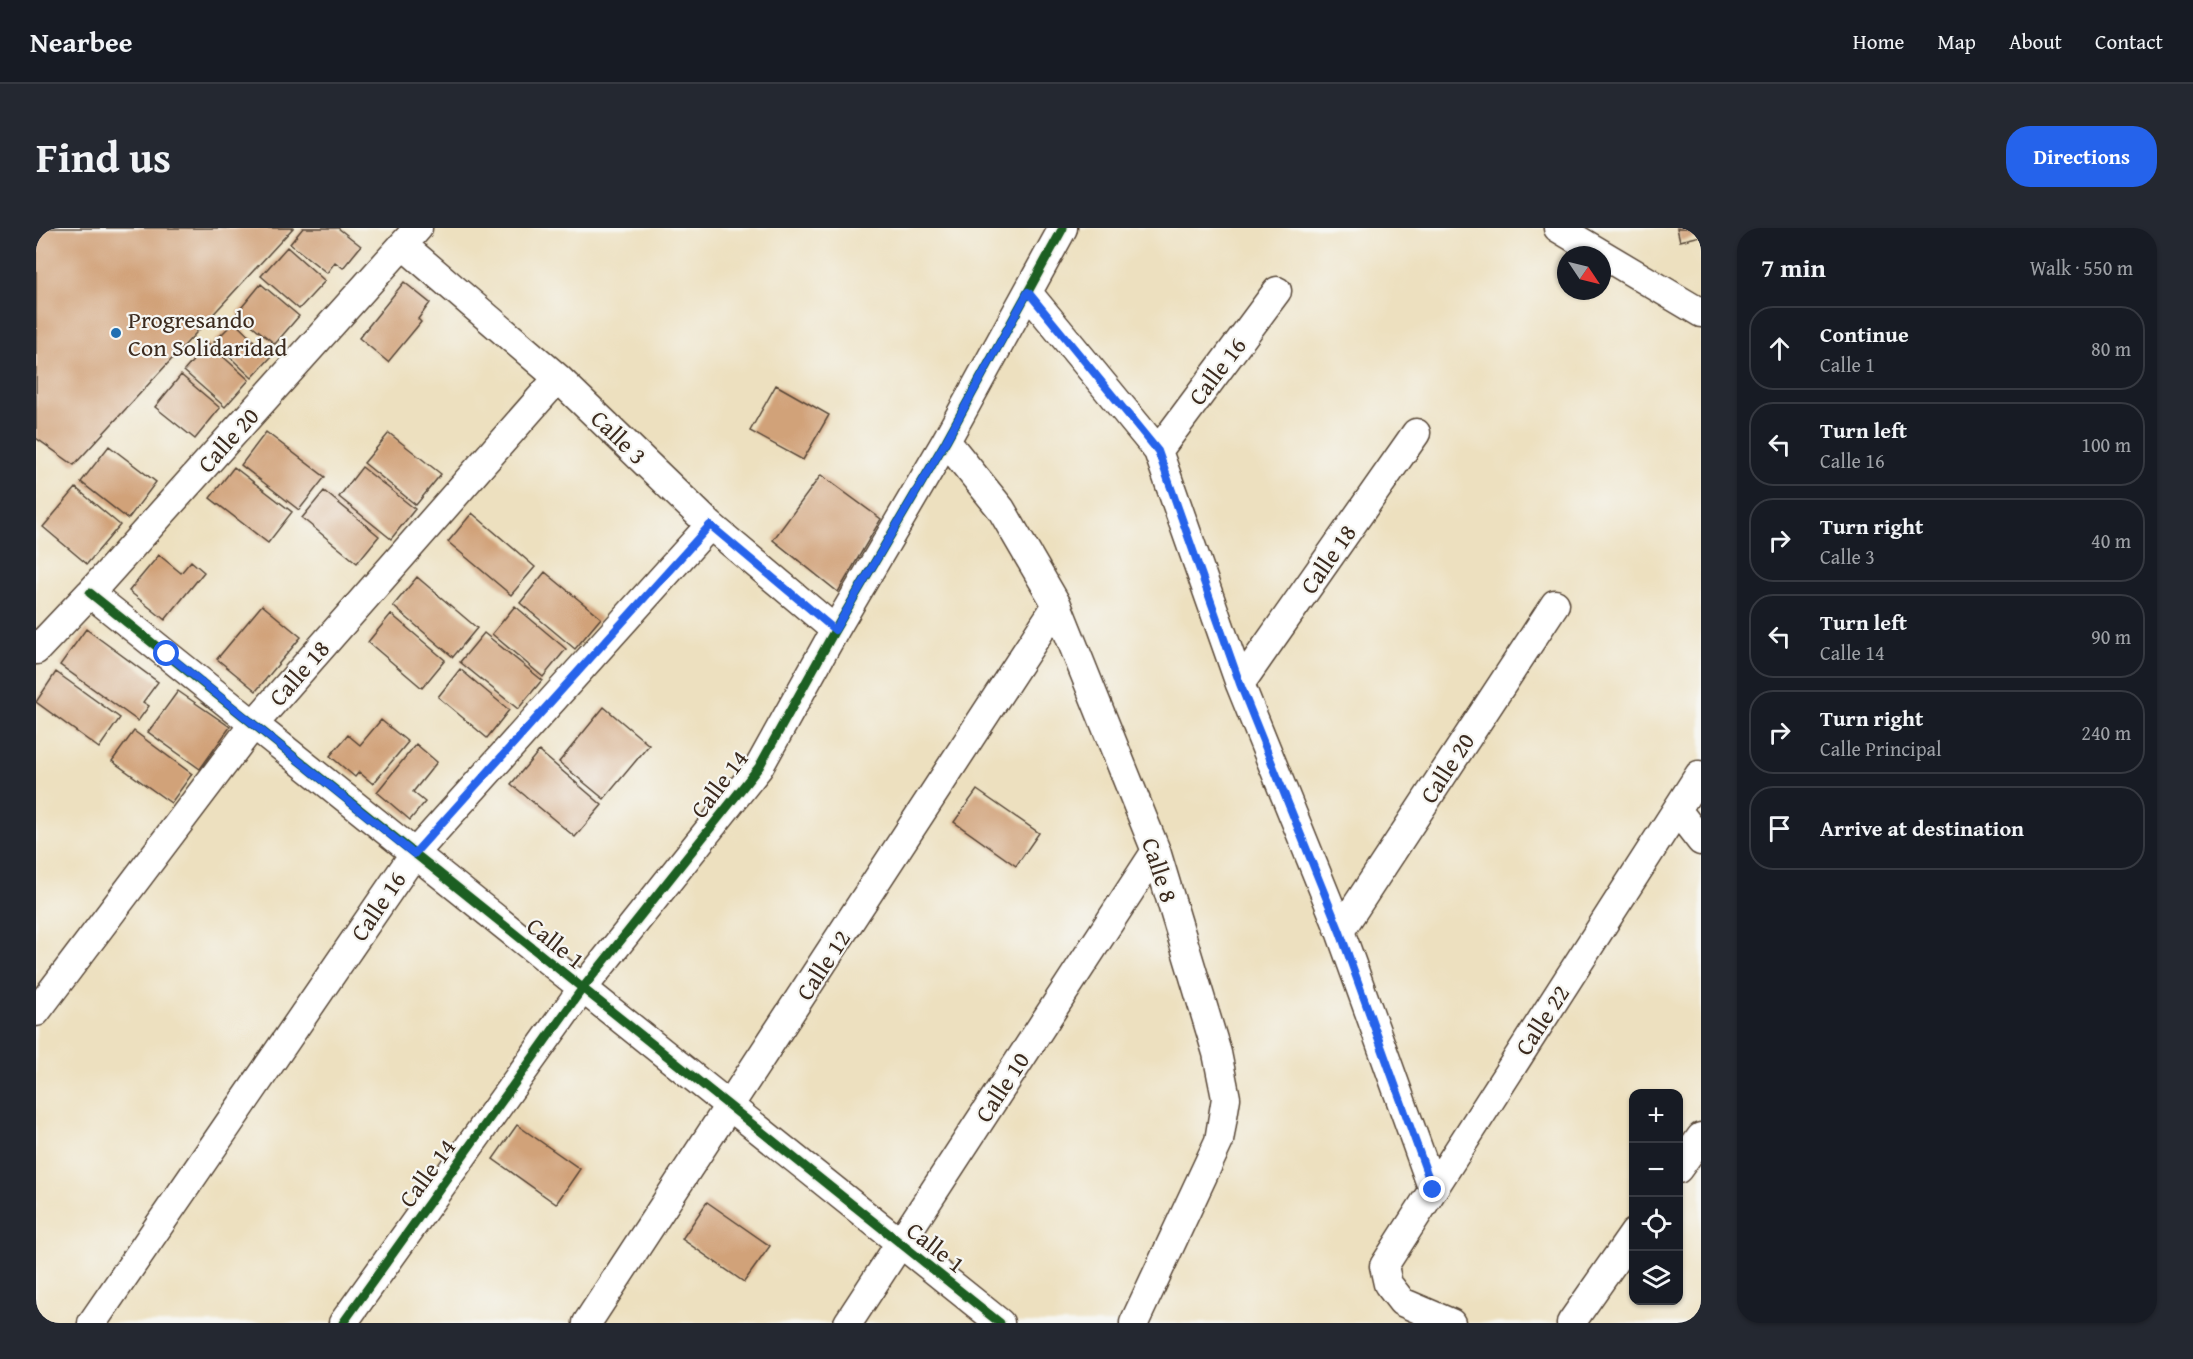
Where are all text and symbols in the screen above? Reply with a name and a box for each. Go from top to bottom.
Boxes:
text: Nearbee [30,21,133,62]
text: Home [1853,26,1904,57]
text: Map [1937,26,1976,57]
text: About [2009,26,2062,57]
text: Contact [2095,26,2163,57]
text: Find us [36,126,171,187]
button: Directions [2006,126,2157,187]
north arrow [1557,246,1611,300]
text: 7 min [1761,248,1826,287]
text: Walk · 550 m [2030,253,2133,282]
place label: Progresando Con Solidaridad [128,302,287,365]
text: Continue [1820,318,1909,350]
marker: Progresando Con Solidaridad [109,326,123,340]
street label: Calle 16 [1180,330,1254,412]
icon: ahead [1763,332,1796,365]
text: 80 m [2091,334,2131,363]
text: Calle 1 [1820,350,1875,379]
street label: Calle 20 [189,399,267,481]
street label: Calle 3 [583,401,655,473]
text: Turn left [1820,414,1907,446]
icon: left [1763,428,1796,461]
text: 100 m [2081,430,2131,459]
text: Calle 16 [1820,446,1885,475]
text: Turn right [1820,510,1923,542]
street label: Calle 18 [1291,517,1365,601]
icon: right [1763,524,1796,557]
text: 40 m [2091,526,2131,555]
text: Calle 3 [1820,542,1875,571]
text: Turn left [1820,606,1907,638]
icon: left [1763,620,1796,653]
text: 90 m [2091,622,2131,651]
street label: Calle 18 [260,632,338,714]
text: Calle 14 [1820,638,1885,667]
route start [153,640,179,666]
text: Turn right [1820,702,1923,734]
icon: right [1763,716,1796,749]
text: 240 m [2081,718,2131,747]
street label: Calle 20 [1411,726,1483,810]
text: Calle Principal [1820,734,1942,763]
street label: Calle 14 [682,743,756,825]
icon: arrive [1763,812,1796,845]
text: Arrive at destination [1820,812,2024,844]
street label: Calle 8 [1133,833,1187,907]
street label: Calle 16 [342,864,414,948]
street label: Calle 1 [519,909,593,977]
street label: Calle 12 [787,923,859,1007]
street label: Calle 22 [1506,978,1578,1062]
street label: Calle 10 [966,1045,1038,1129]
map controls [1629,1089,1683,1305]
button: + [1629,1089,1683,1143]
street label: Calle 14 [390,1131,464,1215]
button: − [1629,1143,1683,1197]
route end [1419,1176,1445,1202]
button: locate [1629,1197,1683,1251]
street label: Calle 1 [899,1213,973,1281]
button: layers [1629,1251,1683,1305]

